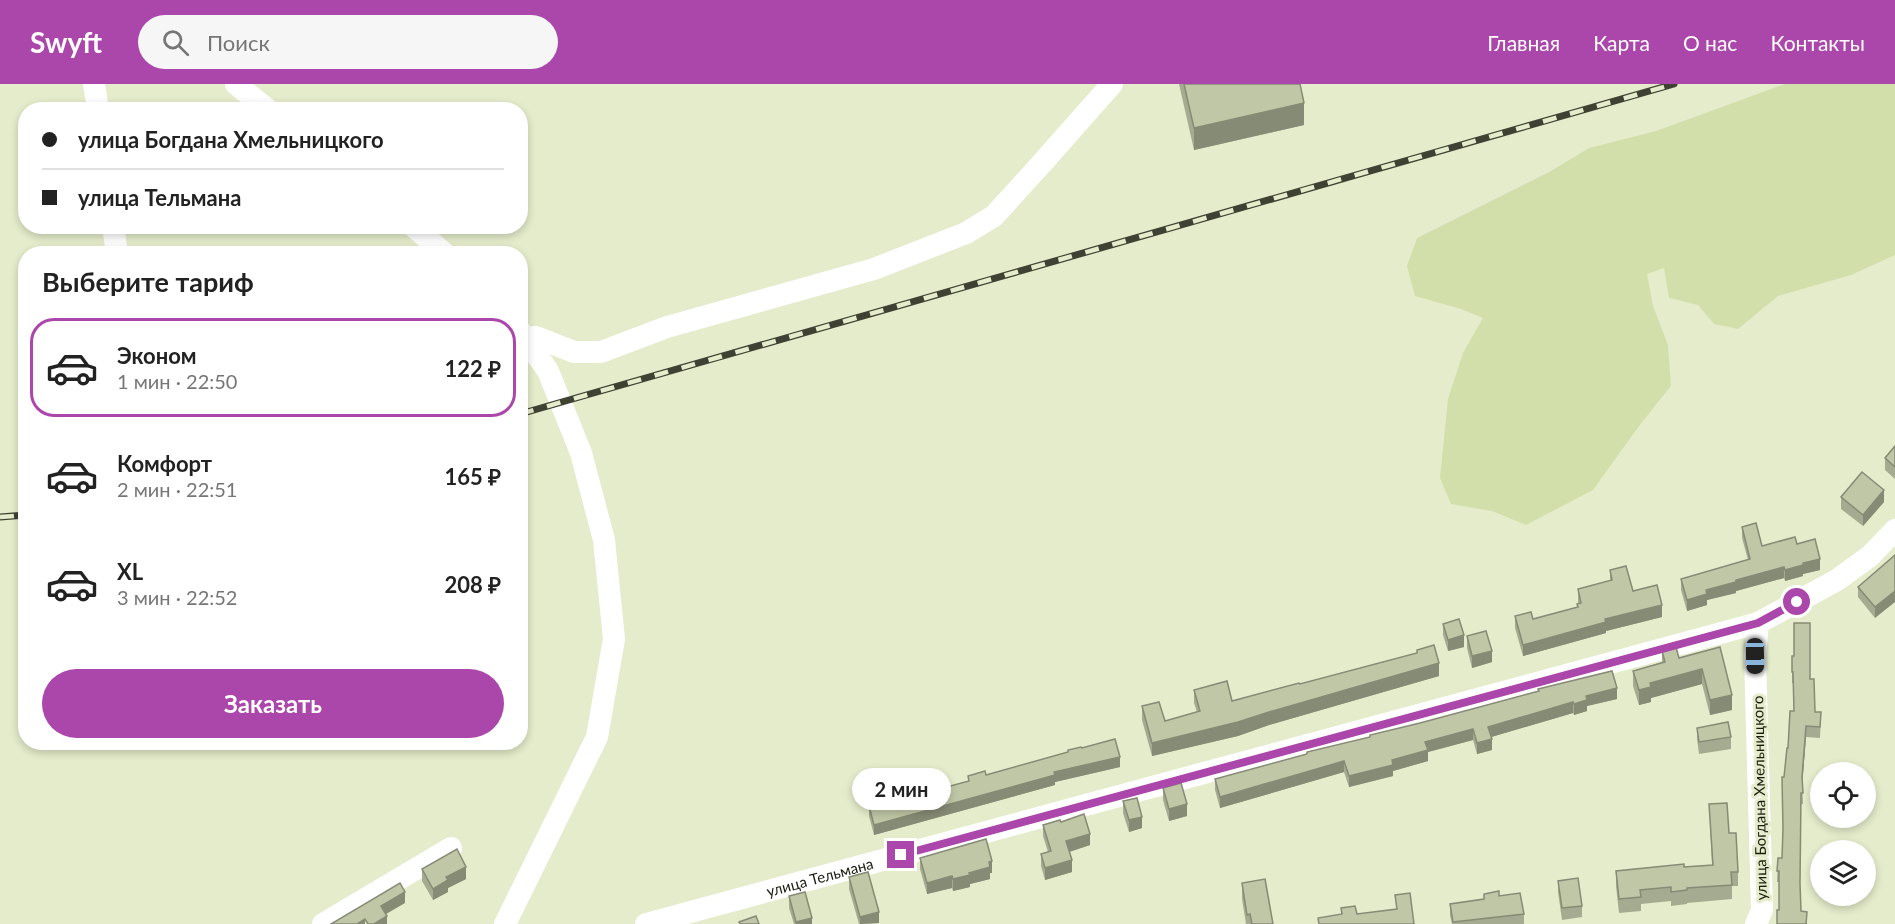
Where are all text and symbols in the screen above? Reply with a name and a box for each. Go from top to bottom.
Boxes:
search box [138,15,558,69]
text: Swyft [30,25,102,59]
icon: search [159,26,192,59]
text: Поиск [207,29,270,56]
text: Главная [1487,30,1560,55]
text: Карта [1593,30,1650,55]
text: О нас [1683,30,1737,55]
text: Контакты [1770,30,1865,55]
text: улица Богдана Хмельницкого [78,126,384,153]
text: улица Тельмана [78,184,241,211]
text: Выберите тариф [42,265,254,298]
icon: car [45,341,99,395]
text: Эконом [117,342,197,369]
text: 122 ₽ [445,355,501,382]
text: 1 мин · 22:50 [117,369,237,393]
icon: car [45,449,99,503]
text: Комфорт [117,450,212,477]
text: 165 ₽ [445,463,501,490]
text: 2 мин · 22:51 [117,477,237,501]
icon: car [45,557,99,611]
text: XL [117,558,143,585]
text: 208 ₽ [445,571,501,598]
text: 3 мин · 22:52 [117,585,237,609]
route start [1783,588,1810,615]
car [1746,638,1764,674]
button: Заказать [42,669,504,738]
street label: улица Богдана Хмельницкого [1748,695,1770,901]
map controls [1810,762,1876,906]
button: locate [1810,762,1876,828]
callout: 2 мин [852,768,950,810]
text: 2 мин [875,777,928,801]
button: layers [1810,840,1876,906]
route end [887,841,914,868]
street label: улица Тельмана [764,854,875,900]

